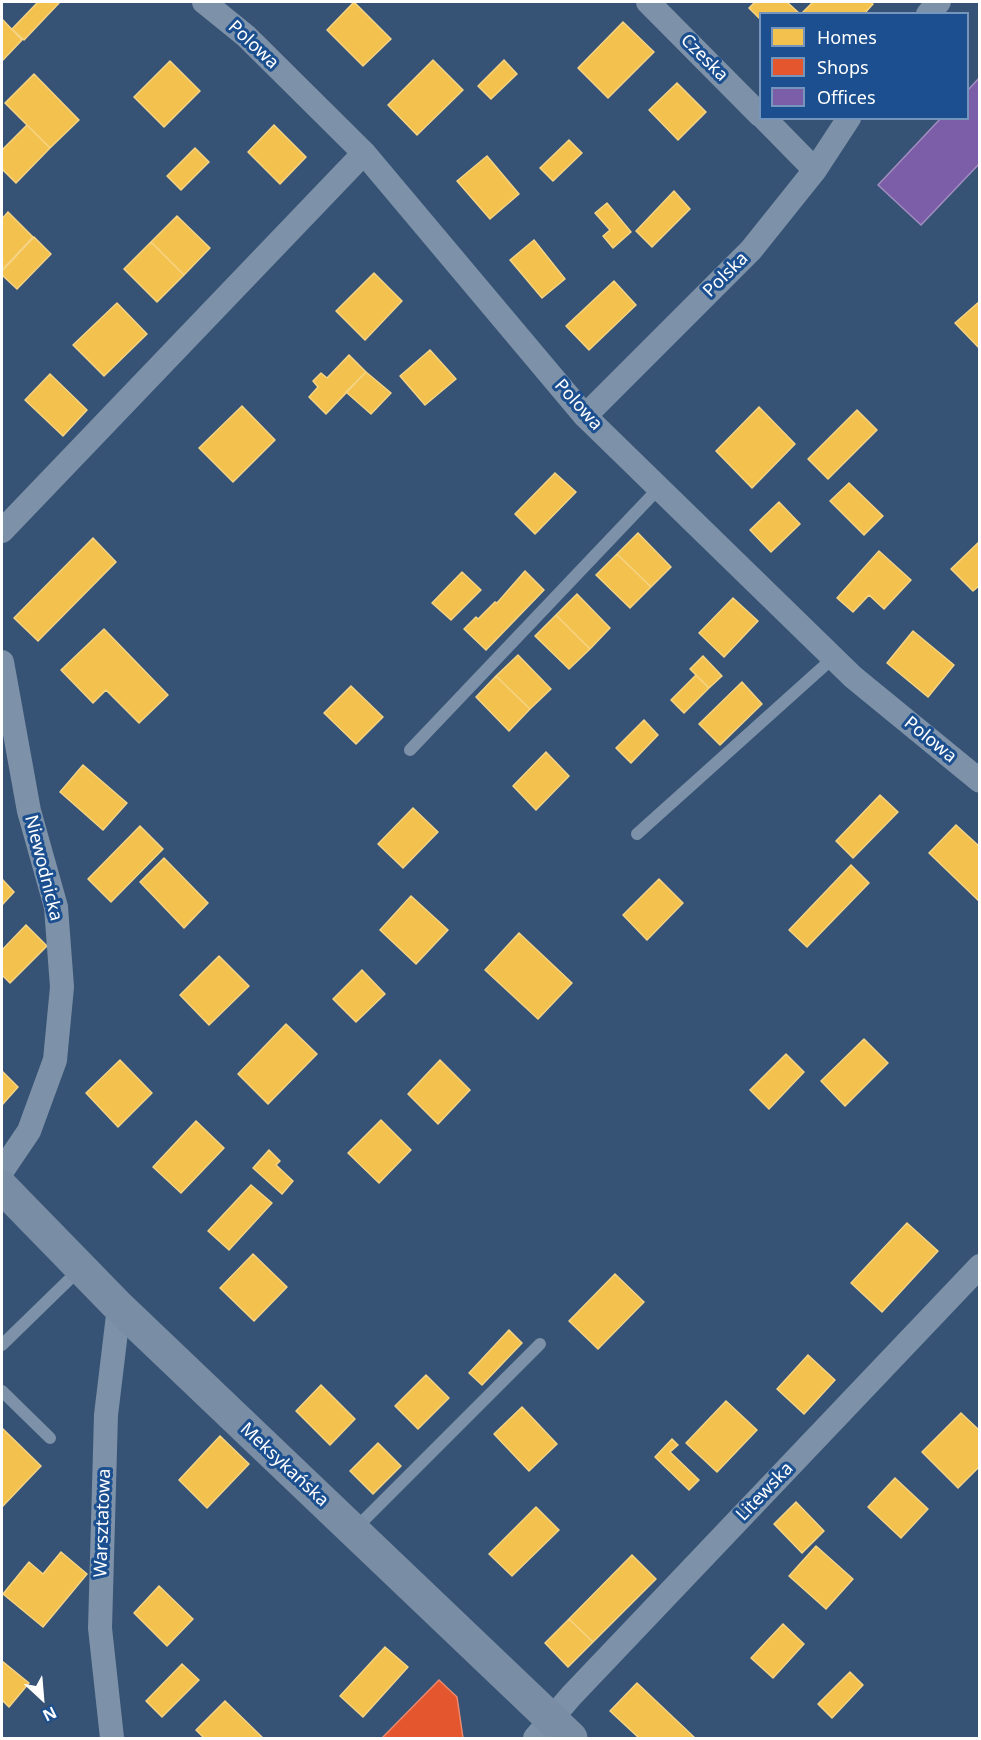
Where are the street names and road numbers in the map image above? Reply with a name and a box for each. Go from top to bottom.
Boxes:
street label: Polowa [223,16,283,74]
street label: Czeska [676,30,732,86]
street label: Polska [699,248,753,302]
street label: Polowa [549,375,607,435]
street label: Polowa [899,712,961,768]
street label: Niewodnicka [19,813,67,923]
street label: Meksykańska [235,1419,333,1511]
street label: Litewska [732,1458,798,1526]
street label: Warsztatowa [90,1468,116,1578]

